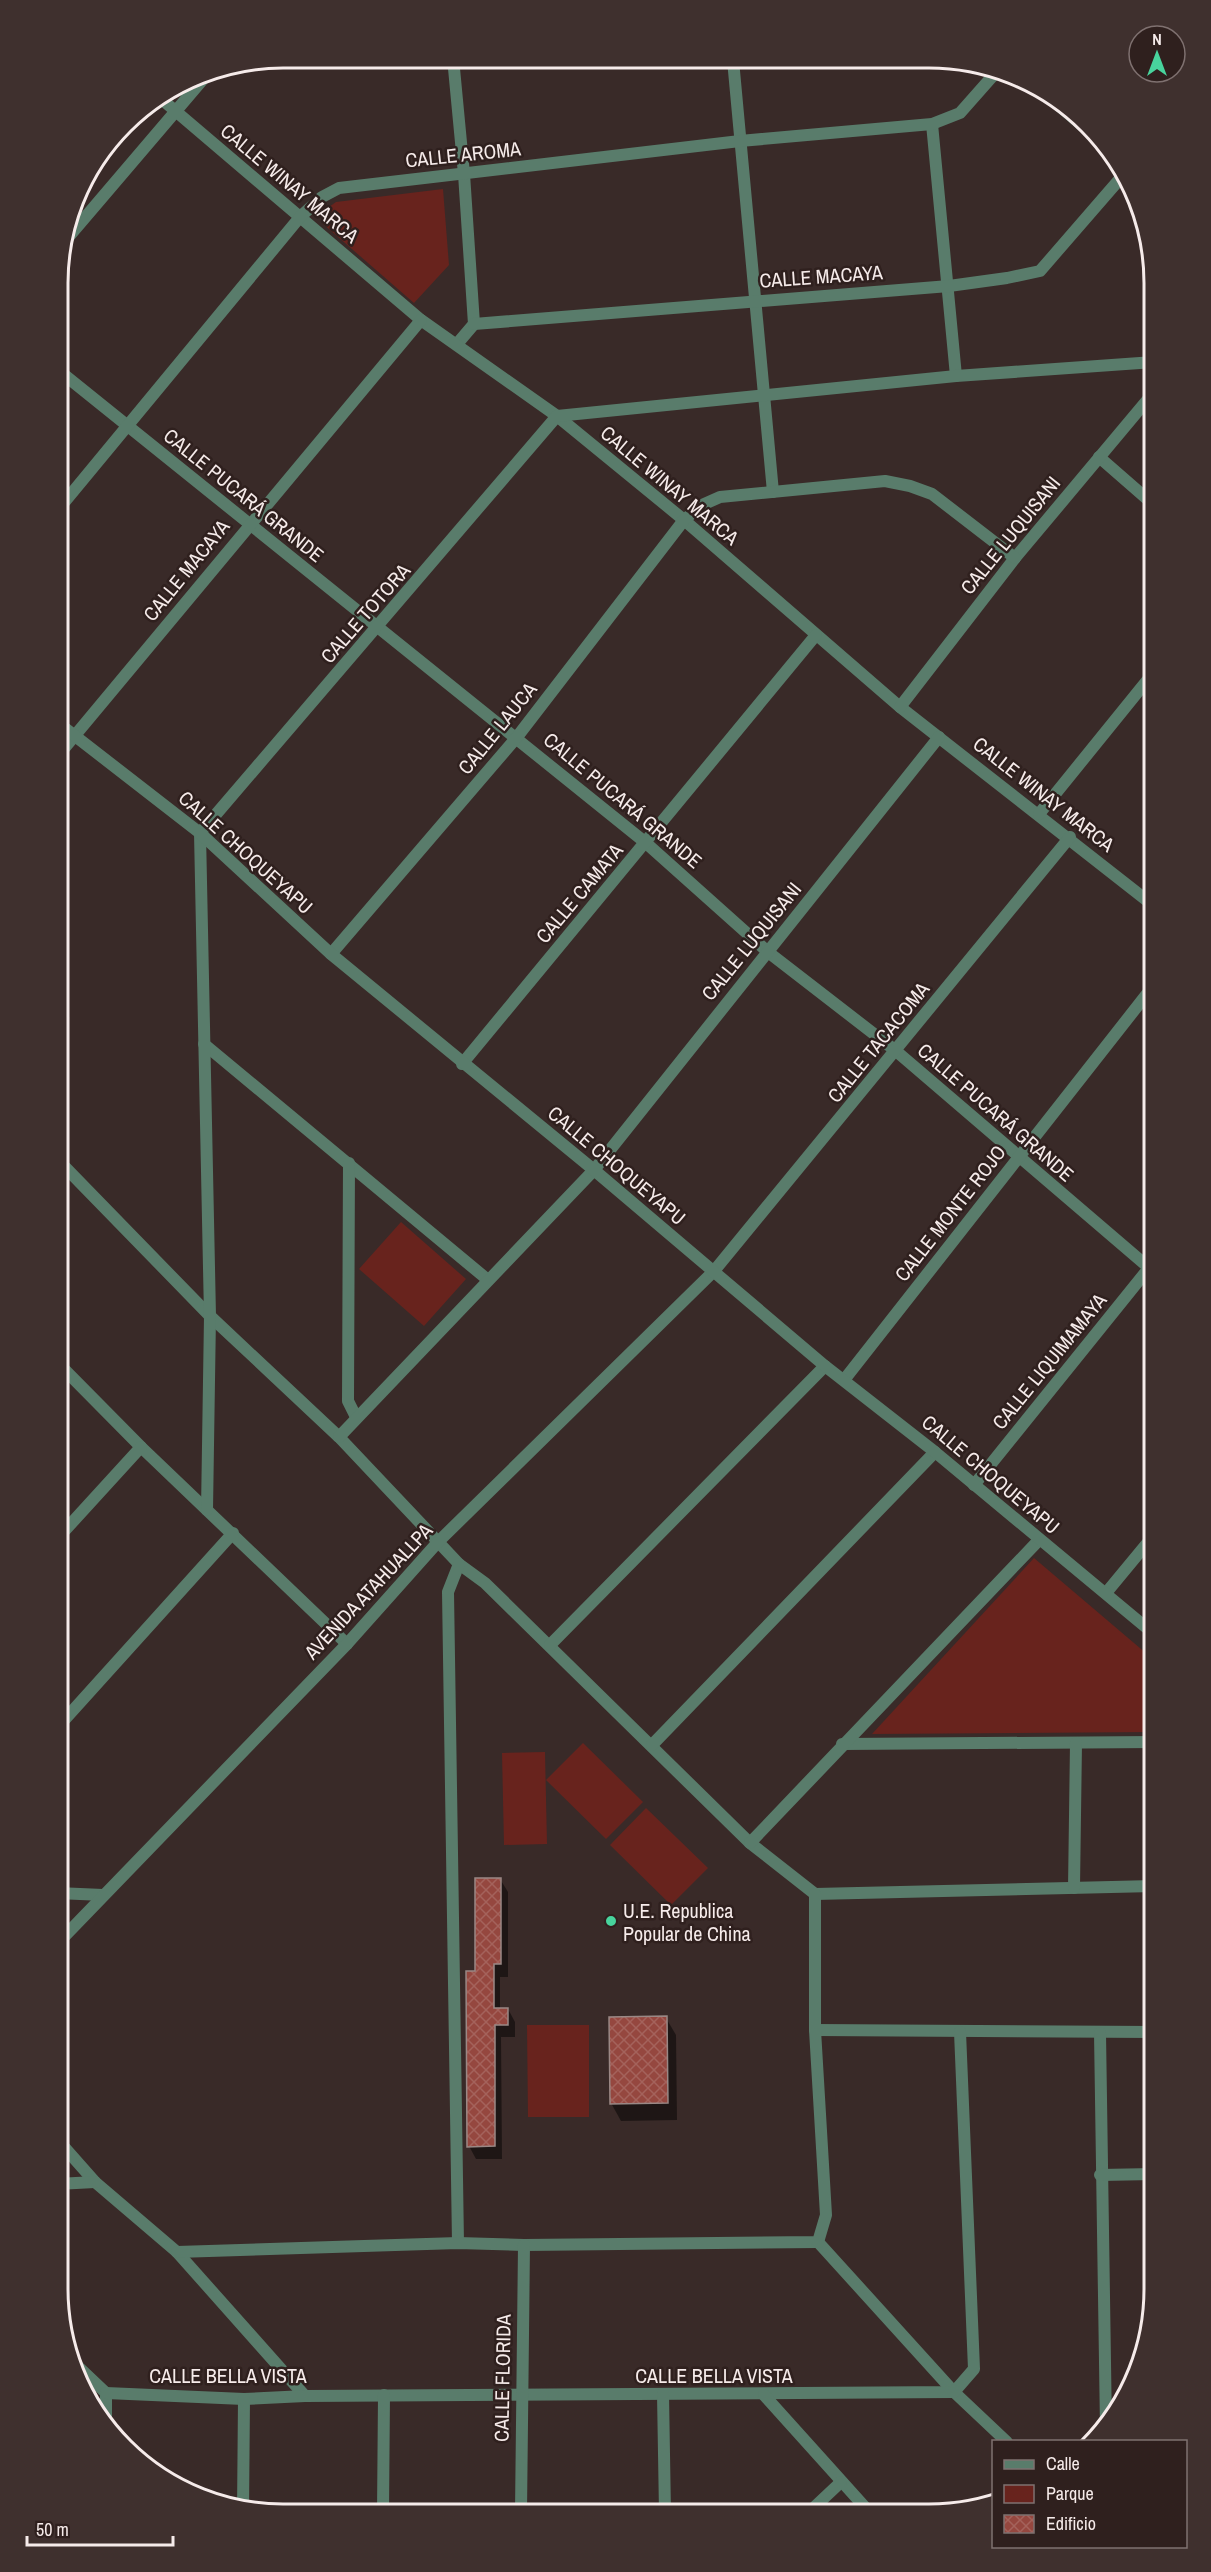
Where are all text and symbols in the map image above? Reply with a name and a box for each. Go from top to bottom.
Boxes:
north arrow [1127,24,1187,84]
text: N [1152,28,1162,50]
street label: CALLE WINAY MARCA [215,117,365,249]
street label: CALLE AROMA [404,135,522,173]
street label: CALLE MACAYA [759,258,884,294]
street label: CALLE WINAY MARCA [595,419,745,551]
street label: CALLE PUCARÁ GRANDE [158,422,330,568]
street label: CALLE LUQUISANI [954,470,1066,600]
street label: CALLE MACAYA [137,514,235,626]
street label: CALLE TOTORA [314,557,416,669]
street label: CALLE LAUCA [452,676,543,780]
street label: CALLE PUCARÁ GRANDE [538,726,708,874]
street label: CALLE WINAY MARCA [968,730,1120,858]
street label: CALLE CHOQUEYAPU [173,784,319,920]
street label: CALLE CAMATA [529,837,629,949]
street label: CALLE LUQUISANI [695,876,807,1006]
street label: CALLE TACACOMA [821,976,935,1108]
street label: CALLE PUCARÁ GRANDE [912,1037,1080,1187]
street label: CALLE CHOQUEYAPU [542,1099,692,1231]
street label: CALLE MONTE ROJO [888,1139,1012,1287]
street label: CALLE LIQUIMAMAYA [986,1287,1112,1435]
street label: CALLE CHOQUEYAPU [916,1408,1066,1540]
street label: AVENIDA ATAHUALLPA [297,1517,438,1666]
place label: U.E. Republica Popular de China [623,1897,751,1947]
marker: U.E. Republica Popular de China [604,1914,618,1928]
street label: CALLE FLORIDA [487,2314,517,2442]
street label: CALLE BELLA VISTA [149,2362,307,2389]
street label: CALLE BELLA VISTA [635,2362,793,2389]
legend [992,2440,1187,2548]
text: Calle [1046,2451,1080,2476]
text: Parque [1046,2481,1094,2506]
scale bar [27,2509,172,2547]
text: Edificio [1046,2511,1096,2536]
text: 50 m [36,2517,69,2542]

